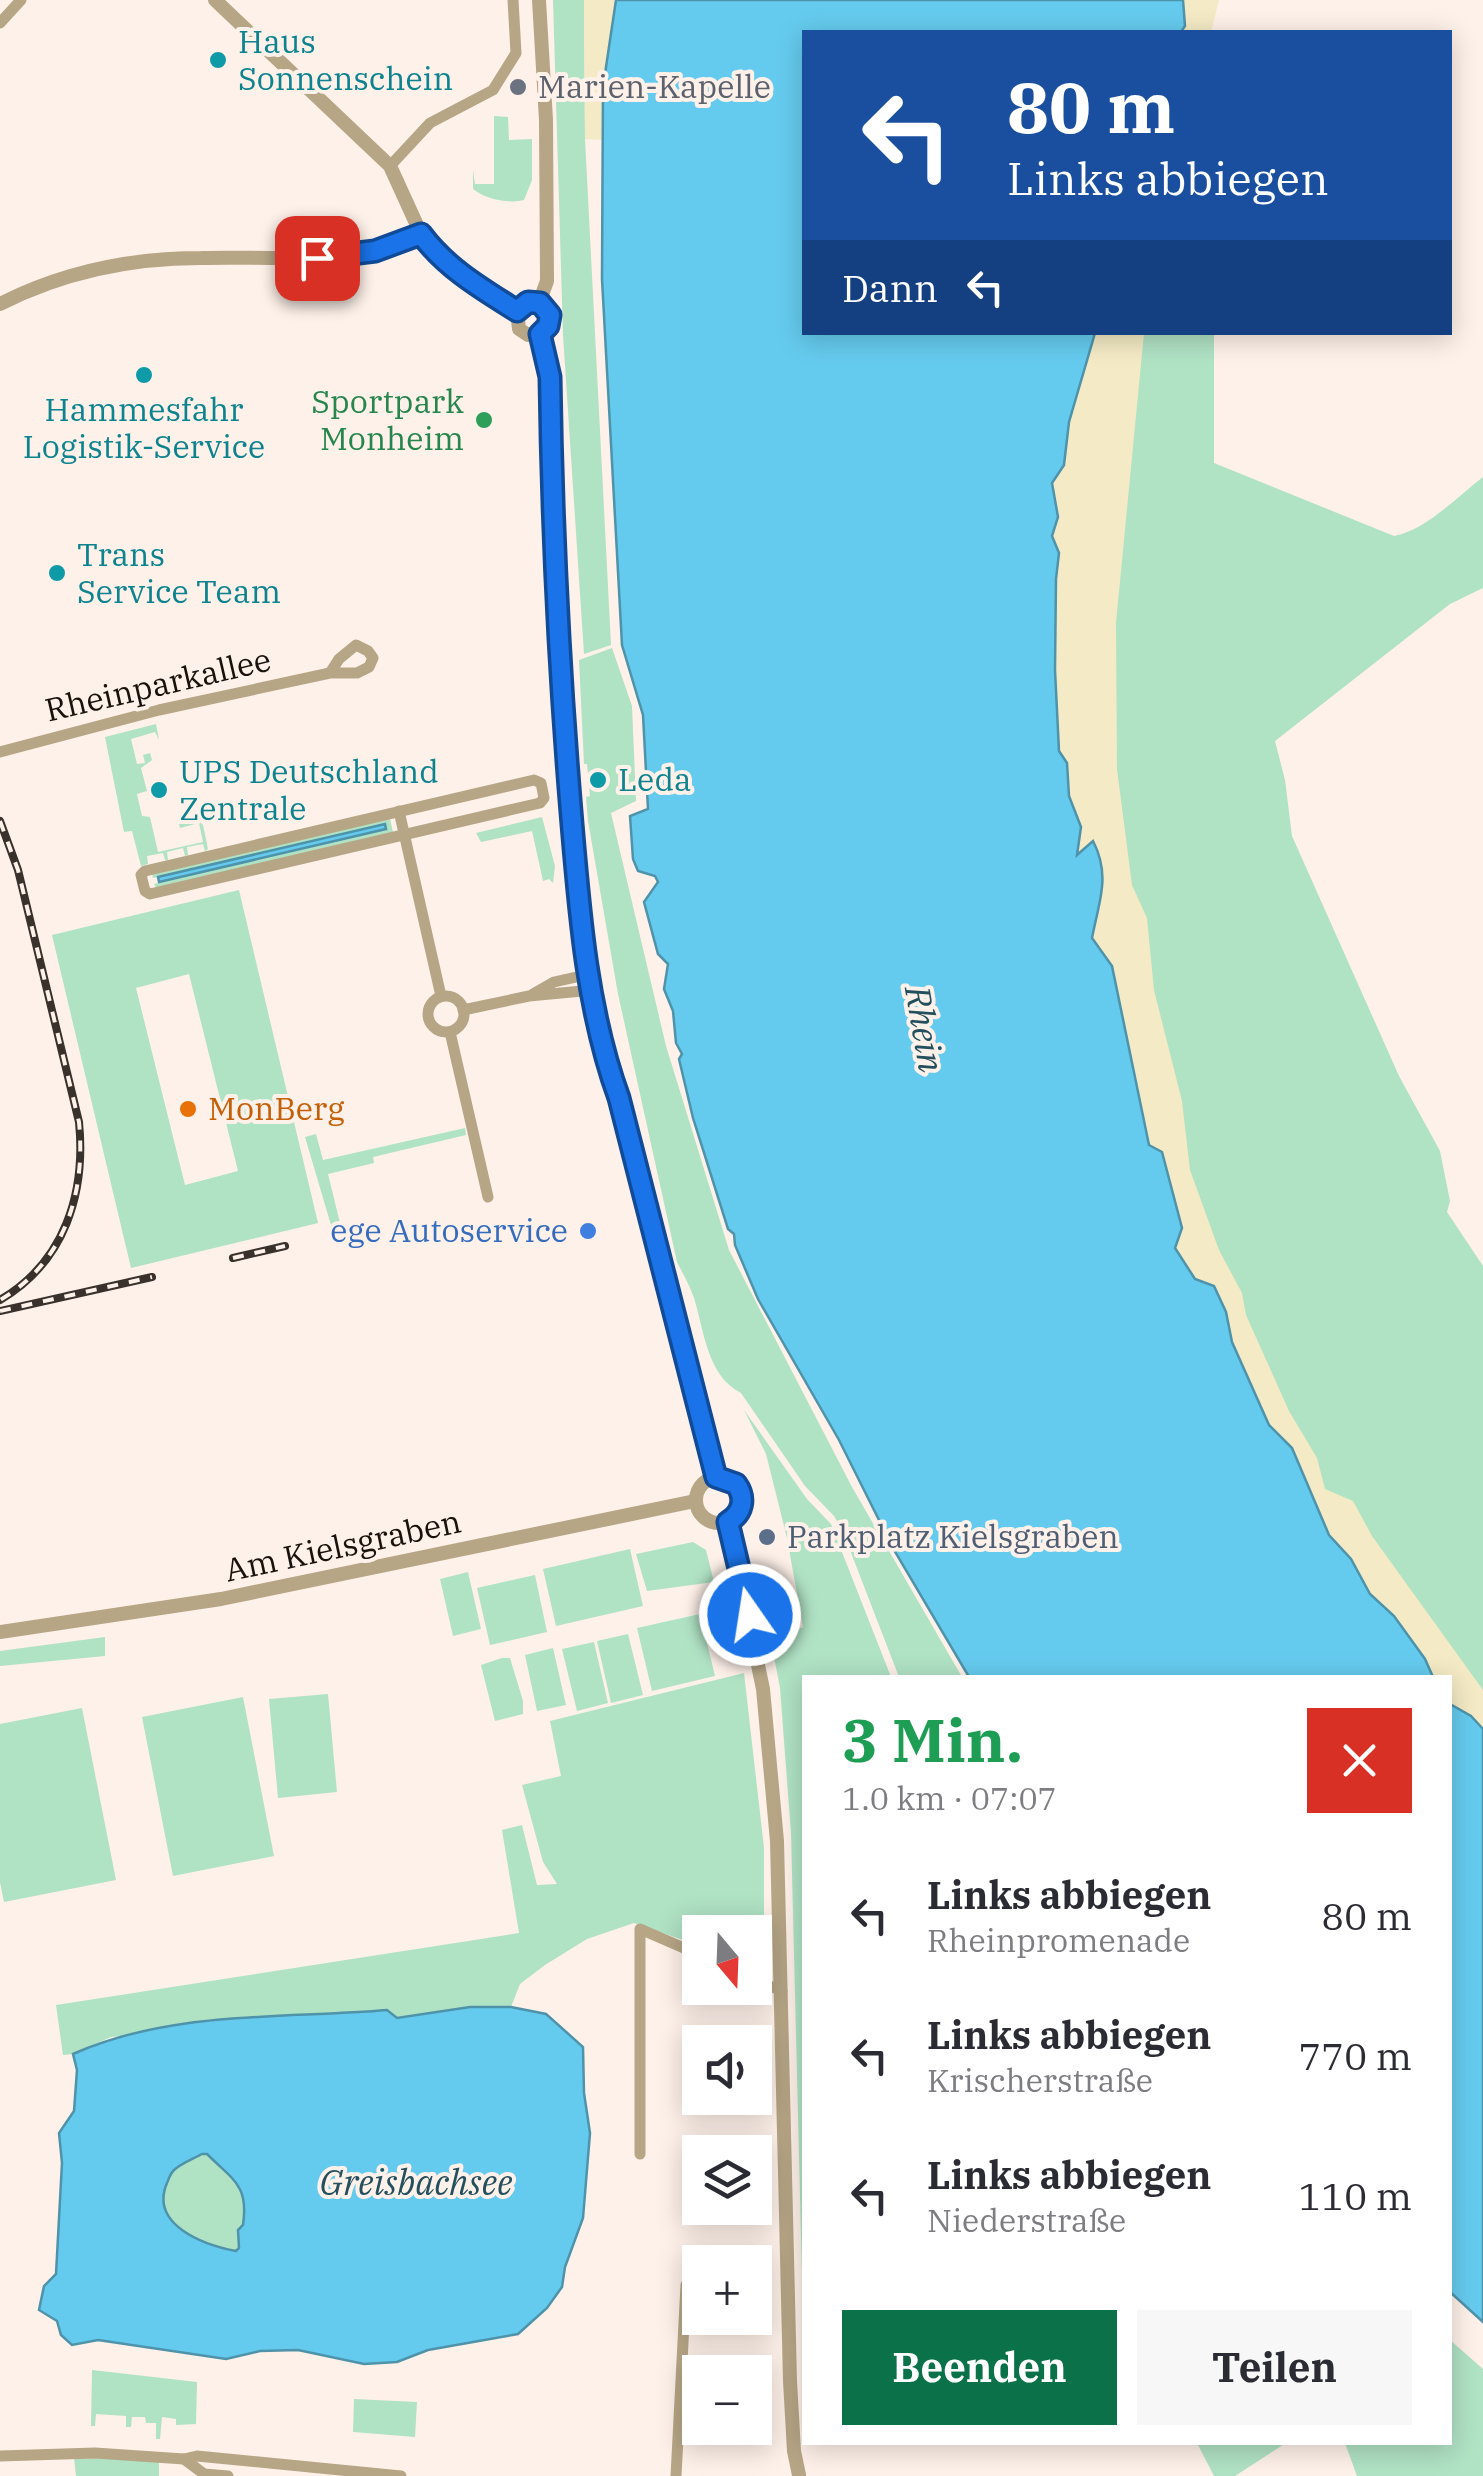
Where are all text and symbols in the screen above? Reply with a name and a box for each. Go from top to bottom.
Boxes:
place label: Haus Sonnenschein [238,20,453,99]
marker: Haus Sonnenschein [207,49,229,71]
text: 80 m [1007,61,1175,152]
place label: Marien-Kapelle [538,65,771,107]
icon: left [842,70,972,200]
marker: Marien-Kapelle [507,76,529,98]
text: Links abbiegen [1007,149,1329,207]
pin [275,216,360,301]
icon: arrive [290,231,345,286]
icon: left [958,260,1013,315]
text: Dann [842,263,938,312]
marker: Hammesfahr Logistik-Service [133,364,155,386]
place label: Sportpark Monheim [311,380,464,459]
place label: Hammesfahr Logistik-Service [23,388,265,467]
marker: Sportpark Monheim [473,409,495,431]
place label: Trans Service Team [77,533,281,612]
marker: Trans Service Team [46,562,68,584]
street label: Rheinparkallee [41,638,275,730]
place label: UPS Deutschland Zentrale [179,750,439,829]
place label: Leda [618,758,691,800]
marker: Leda [587,769,609,791]
marker: UPS Deutschland Zentrale [148,779,170,801]
water label: Rhein [895,981,955,1076]
place label: MonBerg [208,1087,345,1129]
marker: MonBerg [177,1098,199,1120]
place label: ege Autoservice [330,1209,568,1251]
marker: ege Autoservice [577,1220,599,1242]
street label: Am Kielsgraben [221,1499,465,1591]
place label: Parkplatz Kielsgraben [787,1515,1119,1557]
marker: Parkplatz Kielsgraben [756,1526,778,1548]
position arrow [698,1563,802,1667]
text: 3 Min. [842,1700,1023,1779]
button: close [1307,1708,1412,1813]
text: 1.0 km · 07:07 [842,1777,1057,1819]
text: Links abbiegen [927,1870,1211,1919]
icon: left [842,1888,897,1943]
text: 80 m [1321,1891,1412,1940]
north arrow [682,1915,772,2005]
map controls [682,1915,772,2445]
text: Rheinpromenade [927,1919,1190,1961]
text: Links abbiegen [927,2010,1211,2059]
button: sound [682,2025,772,2115]
icon: left [842,2028,897,2083]
text: 770 m [1299,2031,1412,2080]
text: Krischerstraße [927,2059,1153,2101]
button: layers [682,2135,772,2225]
text: Links abbiegen [927,2150,1211,2199]
water label: Greisbachsee [319,2159,513,2205]
icon: left [842,2168,897,2223]
text: 110 m [1299,2171,1412,2220]
text: Niederstraße [927,2199,1126,2241]
button: + [682,2245,772,2335]
button: Beenden [842,2310,1117,2425]
button: Teilen [1137,2310,1412,2425]
button: − [682,2355,772,2445]

